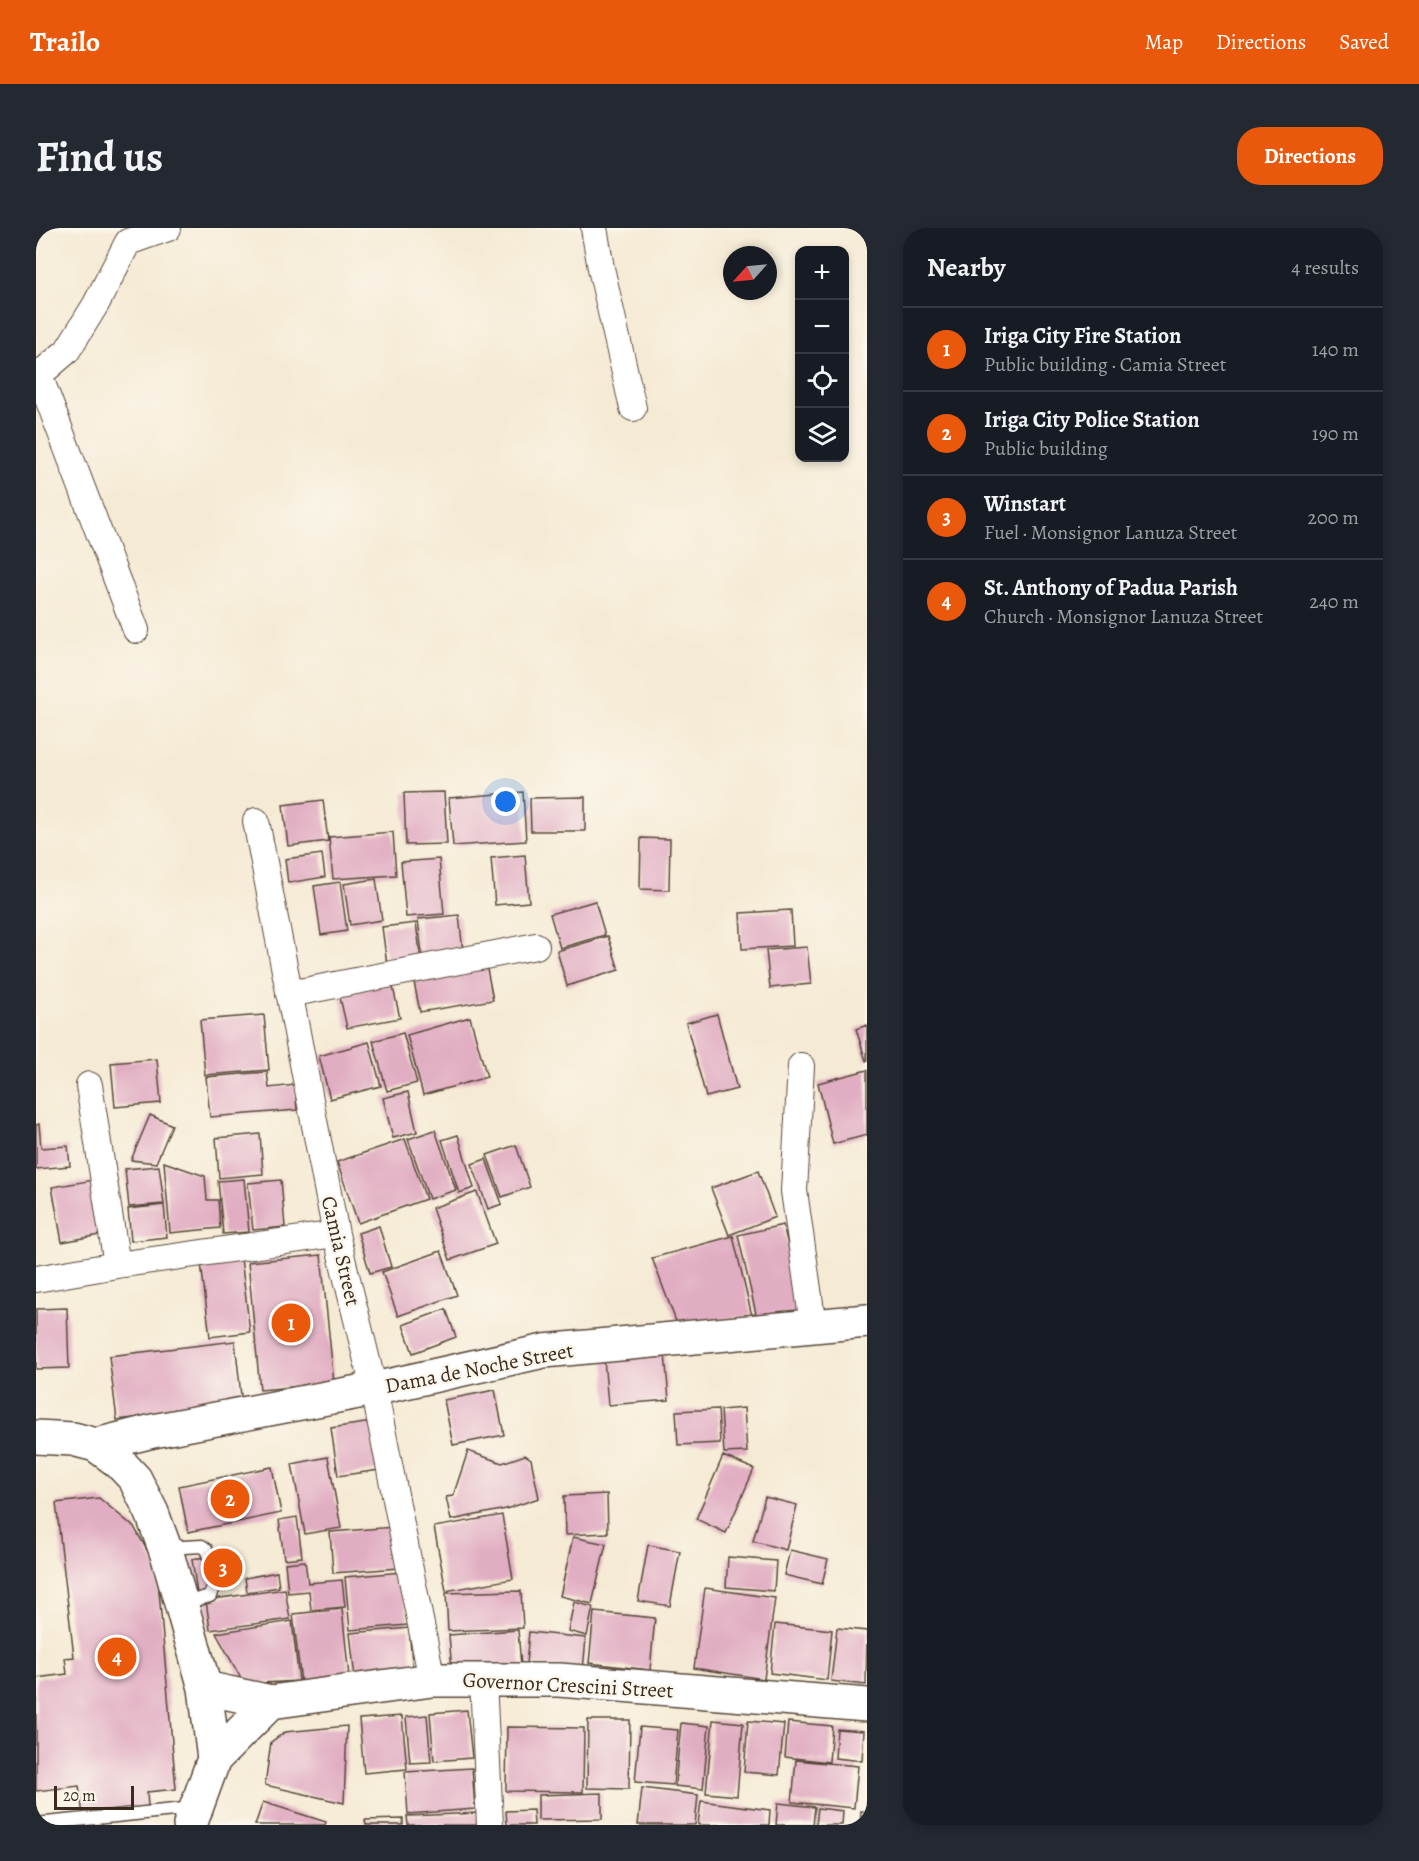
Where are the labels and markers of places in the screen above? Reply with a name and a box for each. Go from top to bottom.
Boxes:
pin: 1 [272,1300,310,1346]
pin: 2 [210,1476,250,1522]
pin: 3 [204,1546,243,1590]
pin: 4 [98,1634,136,1680]

